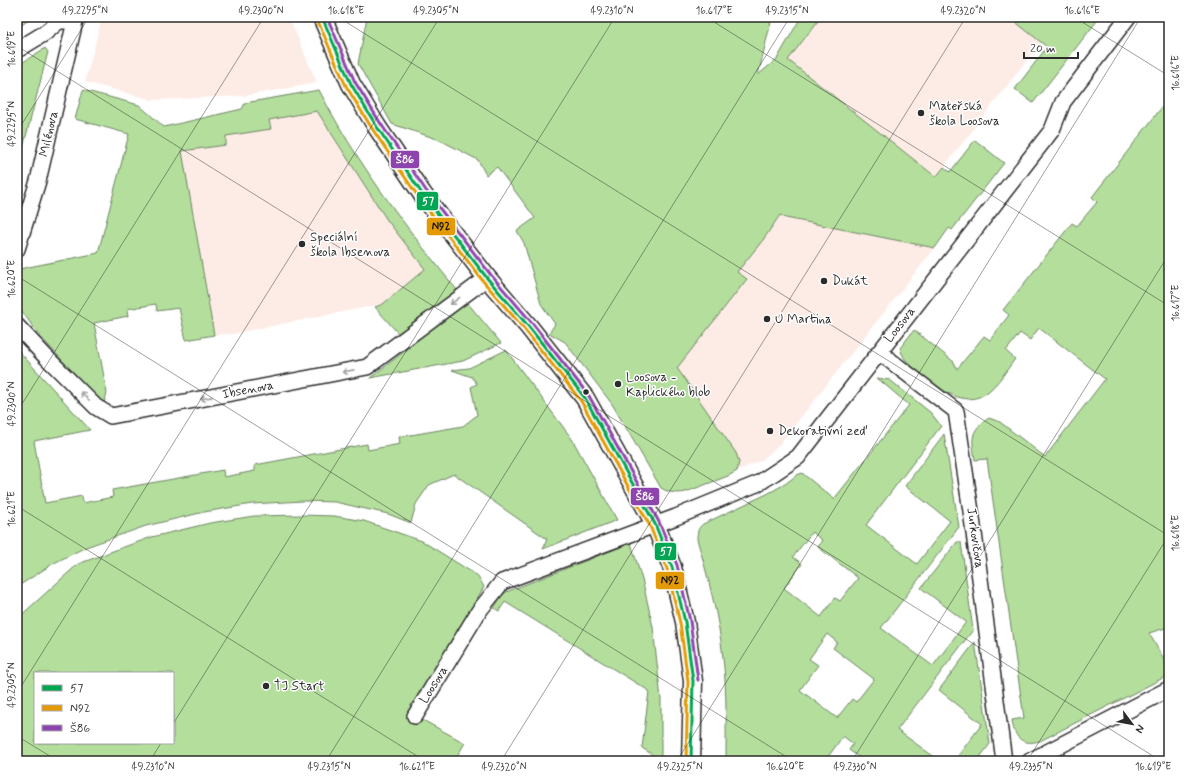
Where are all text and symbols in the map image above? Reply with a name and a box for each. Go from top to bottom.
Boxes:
text: 49.2295°N [62,4,108,18]
text: 49.2300°N [239,4,284,18]
text: 16.618°E [328,4,364,18]
text: 49.2305°N [413,4,459,18]
text: 49.2310°N [591,4,634,18]
text: 16.617°E [696,4,732,18]
text: 49.2315°N [765,4,809,18]
text: 49.2320°N [941,4,986,18]
text: 16.616°E [1064,4,1100,18]
text: 16.619°E [5,31,19,67]
scale bar [1024,34,1078,60]
text: 20 m [1030,41,1056,57]
text: 16.616°E [1169,55,1183,91]
place label: Mateřská škola Loosova [929,98,1000,130]
text: 49.2295°N [5,101,19,147]
marker: Mateřská škola Loosova [916,108,926,118]
street label: Milénova [35,109,63,159]
line badge: Š86 [390,150,420,169]
text: Š86 [396,152,414,167]
line badge: 57 [416,191,439,211]
text: 57 [422,195,435,209]
line badge: N92 [426,217,456,236]
text: N92 [432,220,450,234]
place label: Speciální škola Ibsenova [310,229,391,261]
marker: Speciální škola Ibsenova [297,239,307,249]
text: 16.620°E [5,260,19,298]
place label: Dukát [832,273,868,290]
marker: Dukát [819,276,829,286]
text: 16.617°E [1169,285,1183,321]
one-way arrow [450,297,461,305]
street label: Loosova [881,303,920,346]
place label: U Martina [775,311,832,328]
marker: U Martina [762,314,772,324]
one-way arrow [342,367,355,375]
place label: Loosova - Kaplického blob [626,369,710,401]
street label: Ibsenova [221,377,275,403]
marker: Loosova - Kaplického blob [613,379,623,389]
text: 49.2300°N [5,381,19,426]
unlabelled marker [581,387,591,397]
one-way arrow [80,391,90,401]
one-way arrow [200,394,213,402]
place label: Dekorativní zeď [778,423,868,440]
marker: Dekorativní zeď [765,426,775,436]
line badge: Š86 [630,487,660,506]
text: Š86 [636,489,654,504]
text: 16.621°E [5,491,19,527]
street label: Jurkovičova [962,507,988,570]
text: 16.618°E [1169,515,1183,551]
line badge: 57 [654,542,677,561]
text: 57 [660,545,673,559]
line badge: N92 [655,571,685,590]
text: N92 [661,574,679,588]
text: 49.2305°N [5,662,19,708]
street label: Loosova [416,663,452,707]
legend [34,672,174,744]
place label: TJ Start [274,678,324,695]
text: 57 [70,681,83,697]
marker: TJ Start [261,681,271,691]
text: N92 [70,701,90,717]
north arrow [1112,704,1152,744]
text: Š86 [70,721,90,737]
text: N [1132,722,1148,736]
text: 49.2310°N [132,760,175,774]
text: 49.2315°N [307,760,351,774]
text: 16.621°E [399,760,435,774]
text: 49.2320°N [482,760,527,774]
text: 49.2325°N [657,760,703,774]
text: 16.620°E [766,760,804,774]
text: 49.2330°N [834,760,877,774]
text: 49.2335°N [1009,760,1053,774]
text: 16.619°E [1135,760,1171,774]

